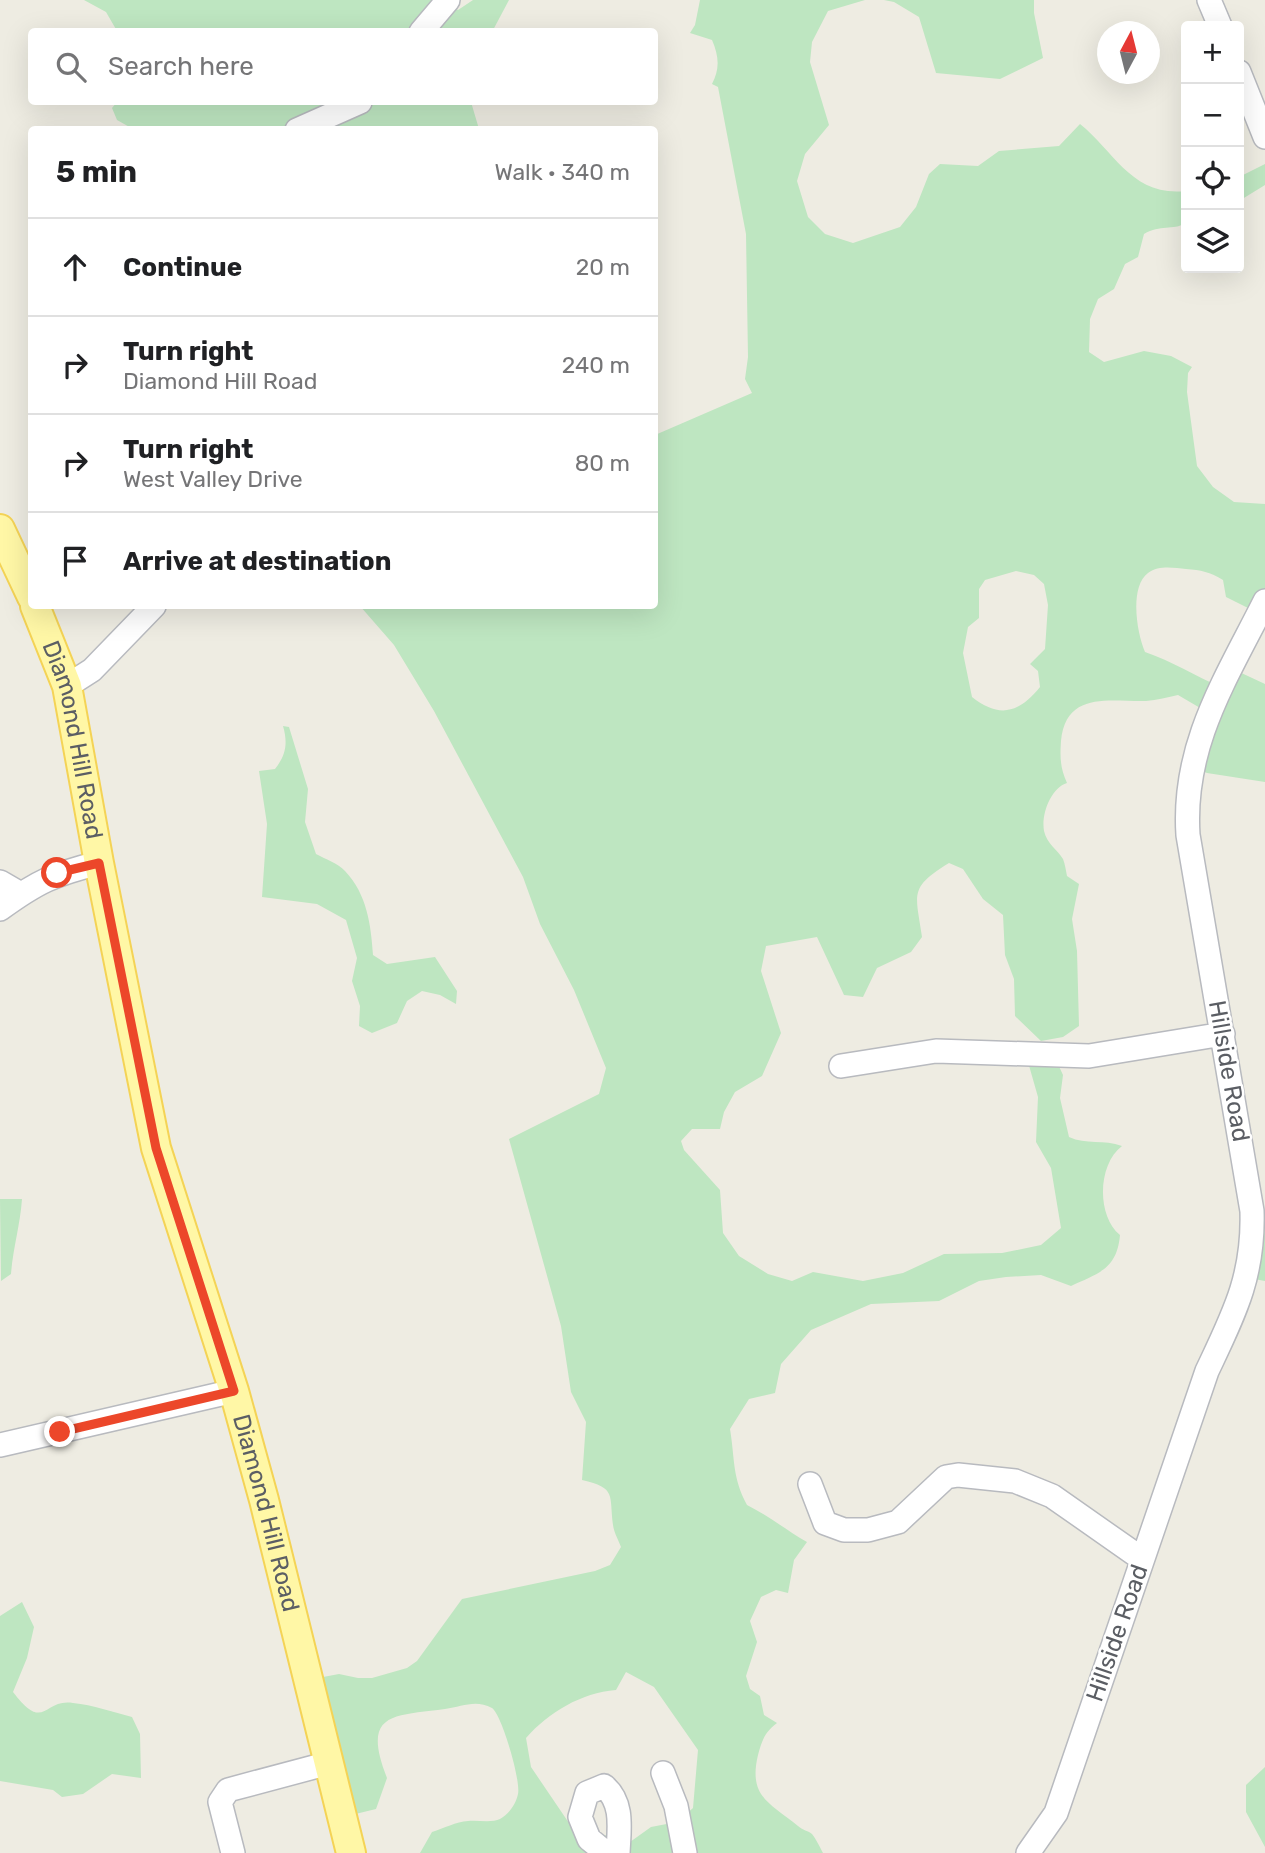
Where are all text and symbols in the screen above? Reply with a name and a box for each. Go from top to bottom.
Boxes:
north arrow [1097,21,1160,84]
map controls [1181,21,1244,273]
button: + [1181,21,1244,84]
search box [28,28,658,105]
icon: search [52,48,90,86]
text: Search here [108,51,254,82]
button: − [1181,84,1244,147]
button: locate [1181,147,1244,210]
text: 5 min [56,154,137,190]
text: Walk · 340 m [495,158,630,186]
button: layers [1181,210,1244,273]
icon: ahead [56,248,94,286]
text: Continue [123,252,242,283]
text: 20 m [576,253,630,281]
text: Turn right [123,336,253,367]
icon: right [56,346,94,384]
text: 240 m [562,351,630,379]
text: Diamond Hill Road [123,367,317,395]
text: Turn right [123,434,253,465]
icon: right [56,444,94,482]
text: 80 m [575,449,630,477]
text: West Valley Drive [123,465,303,493]
icon: arrive [56,542,94,580]
text: Arrive at destination [123,546,391,577]
street label: Diamond Hill Road [36,637,108,841]
route start [41,857,72,888]
street label: Hillside Road [1203,998,1255,1144]
street label: Diamond Hill Road [227,1411,305,1615]
route end [44,1416,75,1447]
street label: Hillside Road [1080,1561,1154,1705]

